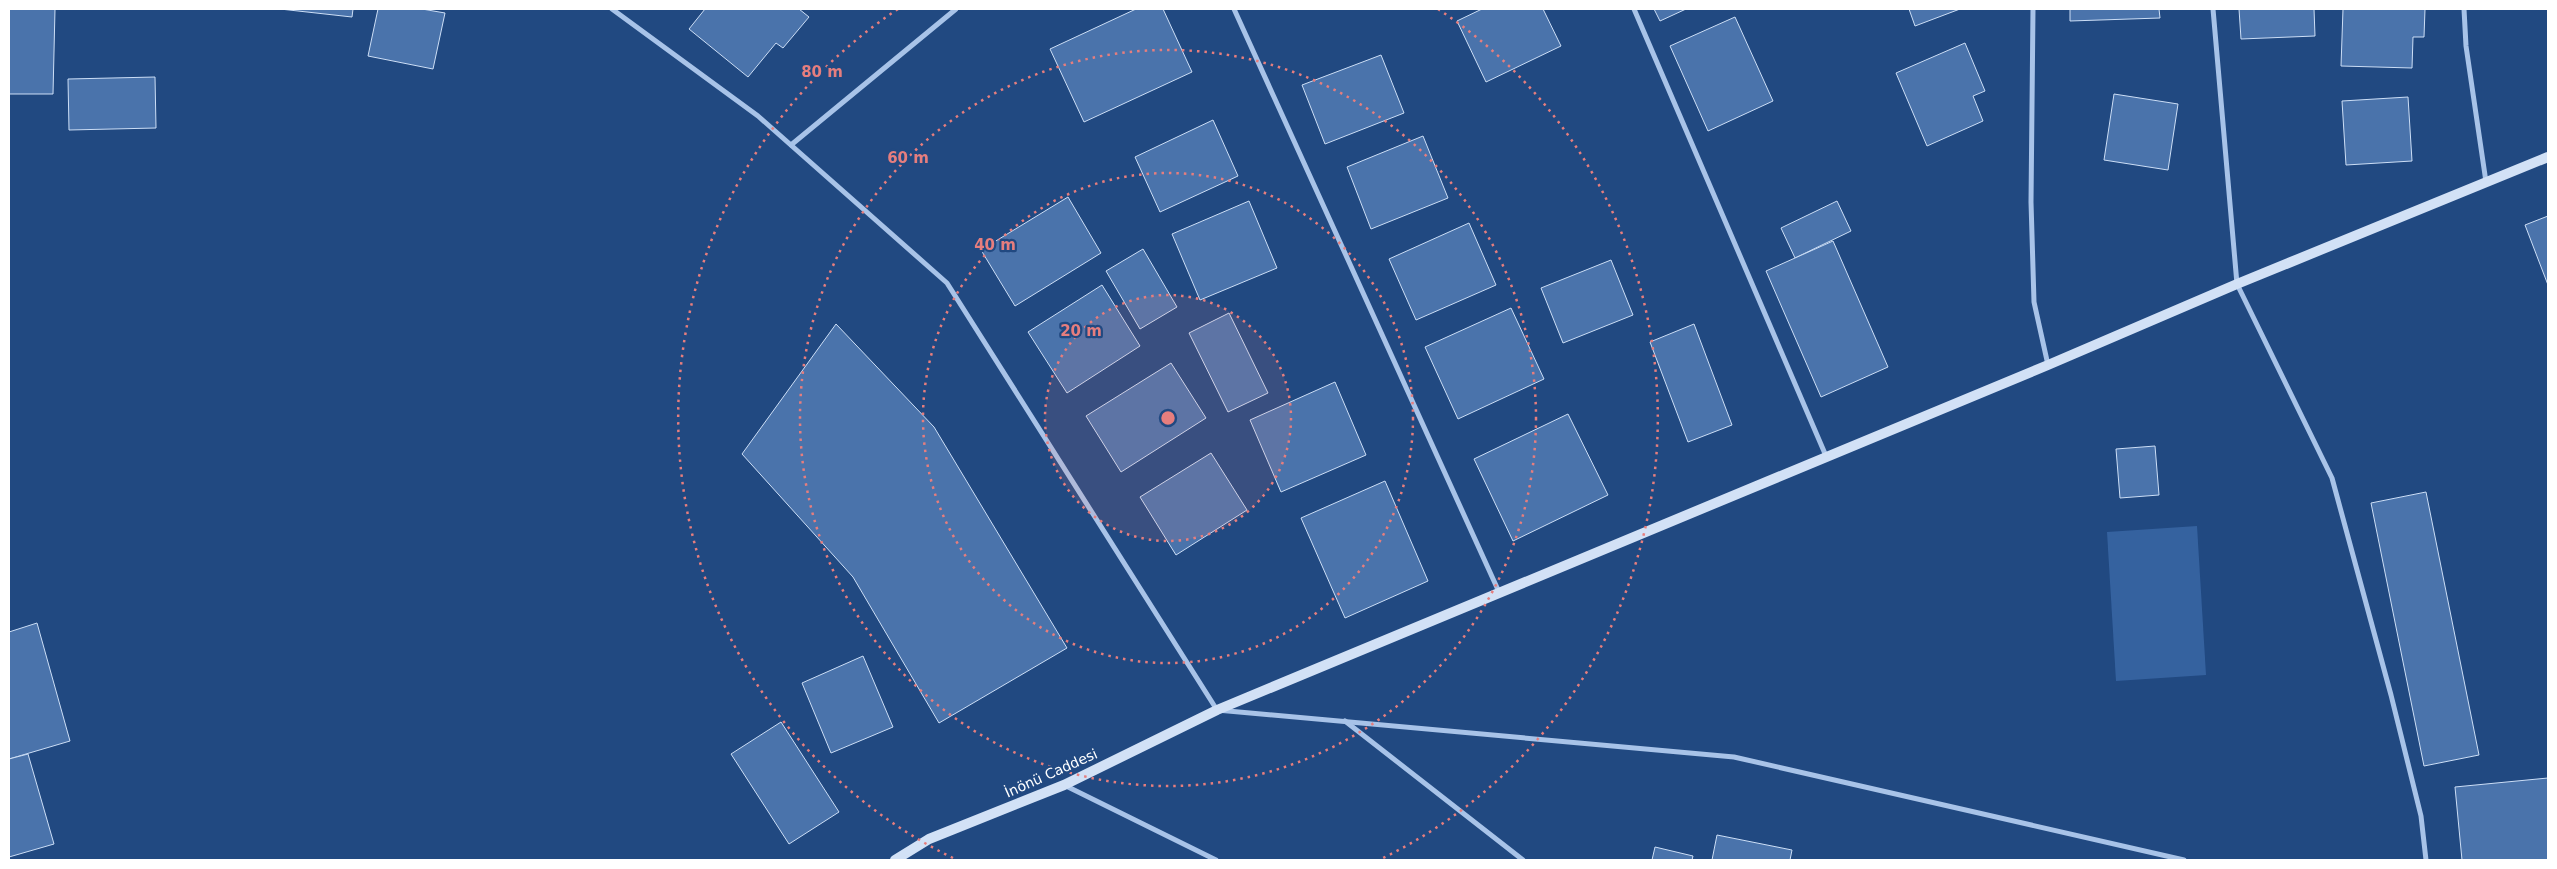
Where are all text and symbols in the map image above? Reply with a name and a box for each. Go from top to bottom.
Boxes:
text: 80 m [801,63,843,81]
text: 60 m [887,149,929,167]
text: 40 m [974,236,1016,254]
text: 20 m [1060,322,1102,340]
centre of rings [1159,409,1177,427]
street label: İnönü Caddesi [1002,745,1100,801]

